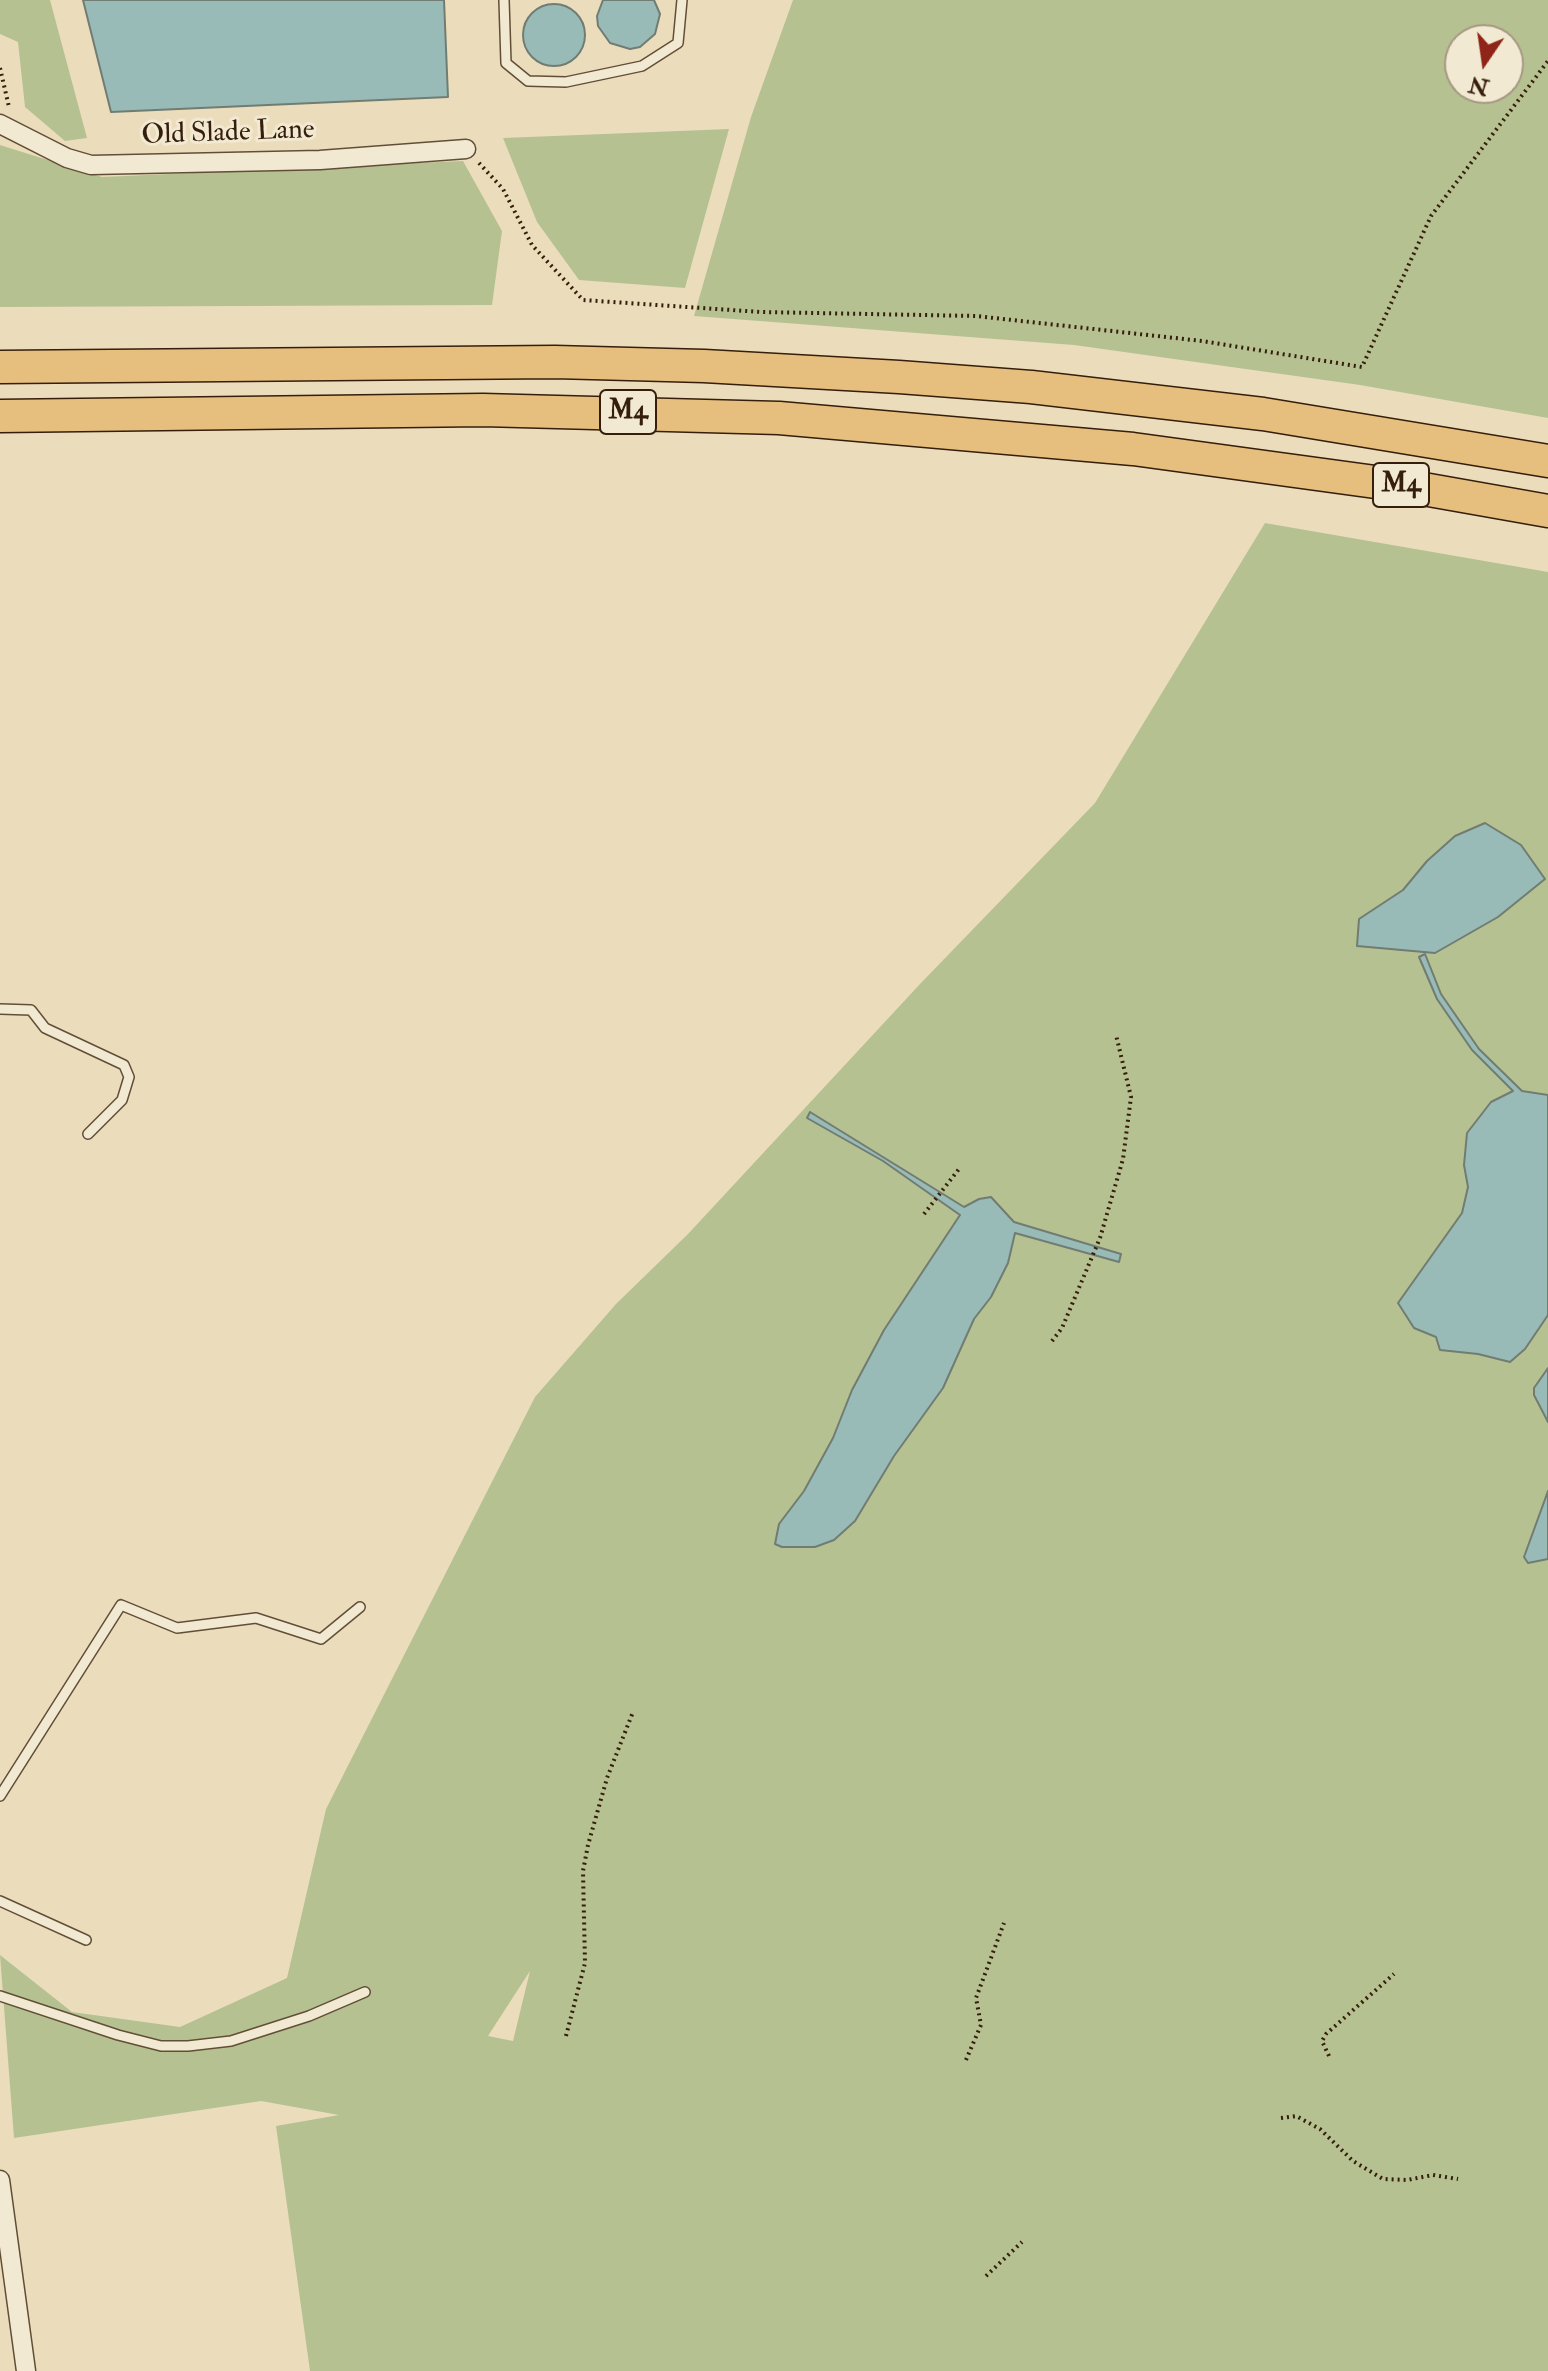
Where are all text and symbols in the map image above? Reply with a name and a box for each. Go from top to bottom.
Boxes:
north arrow [1444,24,1524,104]
text: N [1466,70,1492,101]
street label: Old Slade Lane [141,114,315,154]
road number: M4 [600,390,656,434]
road number: M4 [1373,463,1429,507]

